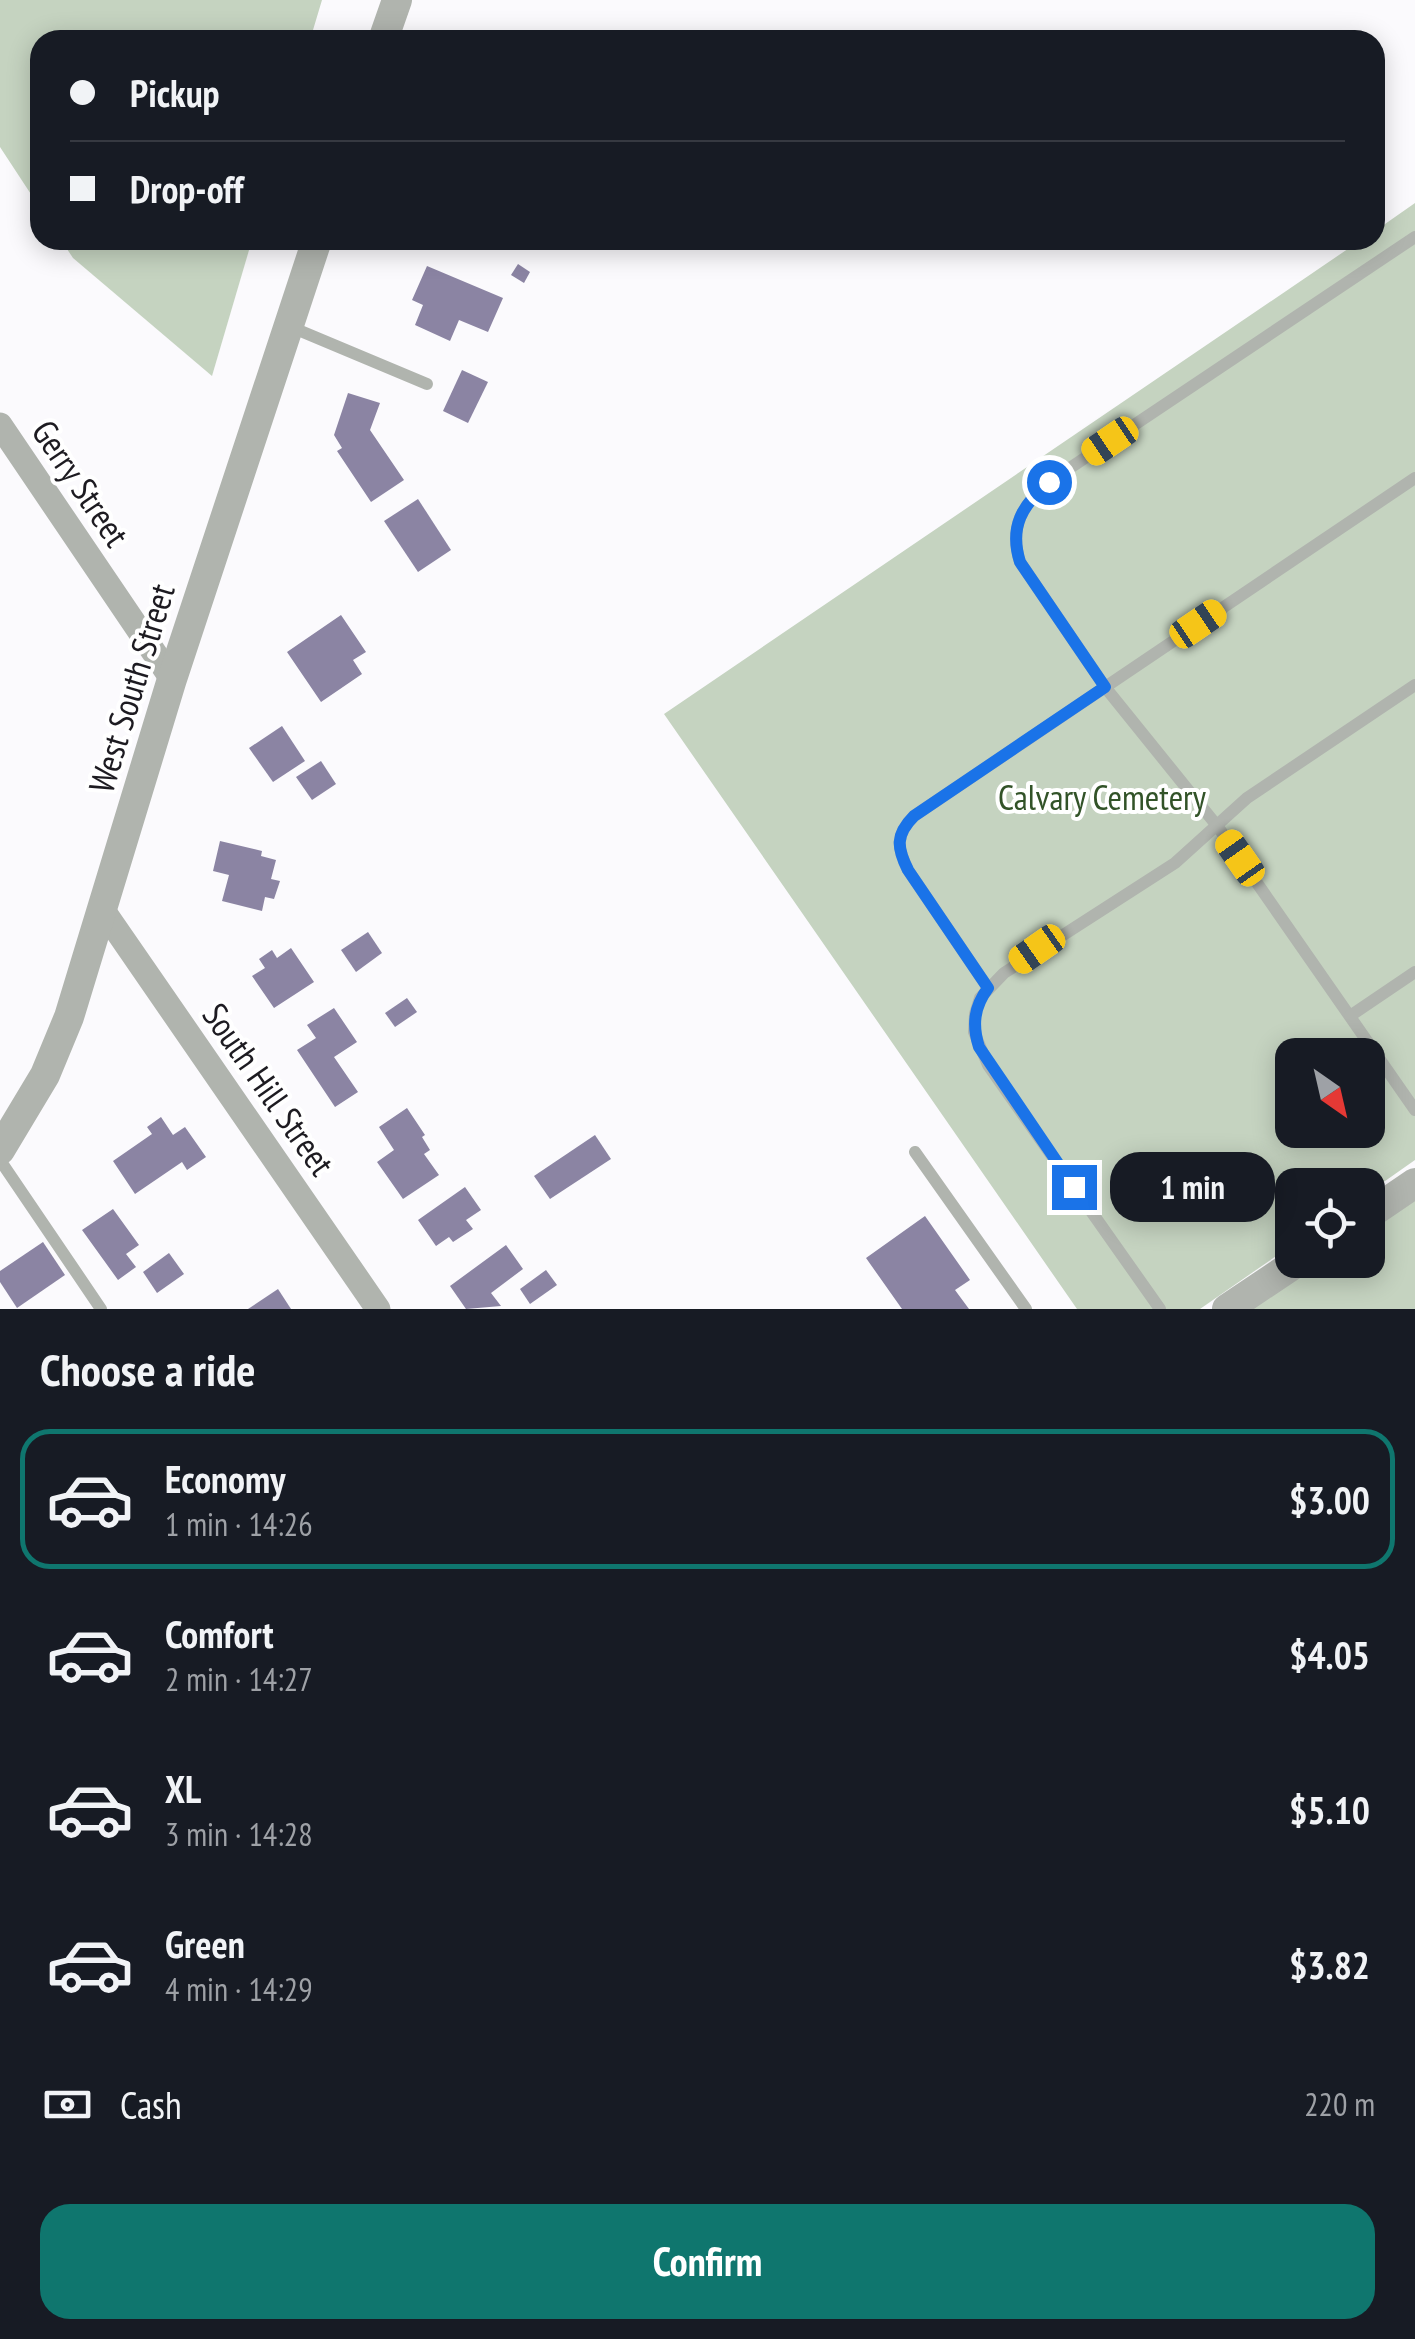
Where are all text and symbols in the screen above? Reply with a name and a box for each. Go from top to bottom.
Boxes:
text: Pickup [130,68,220,117]
text: Drop-off [130,164,244,213]
street label: Gerry Street [22,411,140,555]
car [1077,412,1143,470]
route start [1027,460,1072,505]
street label: West South Street [77,578,185,798]
car [1165,595,1231,653]
park label: Calvary Cemetery [998,774,1207,820]
car [1211,825,1269,891]
car [1004,920,1070,978]
street label: South Hill Street [193,994,345,1185]
north arrow [1275,1038,1385,1148]
map controls [1275,1038,1385,1278]
callout: 1 min [1109,1152,1274,1222]
route end [1052,1165,1097,1210]
text: 1 min [1160,1166,1225,1208]
button: locate [1275,1168,1385,1278]
text: Choose a ride [40,1340,255,1398]
icon: car [45,1454,135,1544]
text: Economy [165,1454,285,1503]
text: $3.00 [1289,1475,1370,1524]
text: 1 min · 14:26 [165,1503,313,1545]
icon: car [45,1609,135,1699]
text: Comfort [165,1609,274,1658]
text: $4.05 [1289,1630,1370,1679]
text: 2 min · 14:27 [165,1658,313,1700]
icon: car [45,1764,135,1854]
text: XL [165,1764,201,1813]
text: $5.10 [1289,1785,1370,1834]
text: 3 min · 14:28 [165,1813,313,1855]
icon: car [45,1919,135,2009]
text: Green [165,1919,245,1968]
text: $3.82 [1289,1940,1370,1989]
text: 4 min · 14:29 [165,1968,313,2010]
icon: cash [40,2077,95,2132]
text: Cash [120,2080,182,2129]
text: 220 m [1304,2083,1375,2125]
button: Confirm [40,2204,1375,2319]

